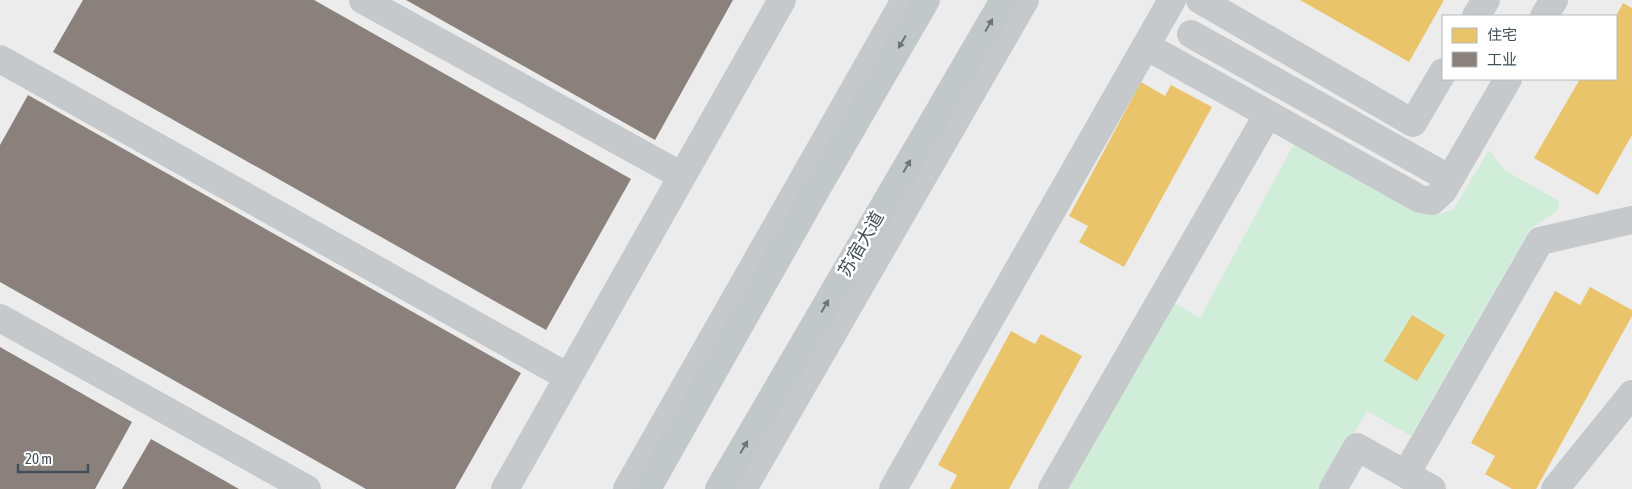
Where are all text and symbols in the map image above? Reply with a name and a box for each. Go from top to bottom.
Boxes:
legend [1442,15,1617,80]
one-way arrow [984,19,993,32]
text: 住宅 [1487,26,1517,43]
one-way arrow [897,36,906,49]
text: 工业 [1487,51,1517,68]
one-way arrow [903,158,911,173]
street label: 苏宿大道 [833,207,888,280]
one-way arrow [821,300,830,313]
one-way arrow [739,440,748,453]
scale bar [18,442,88,474]
text: 20 m [25,450,52,467]

